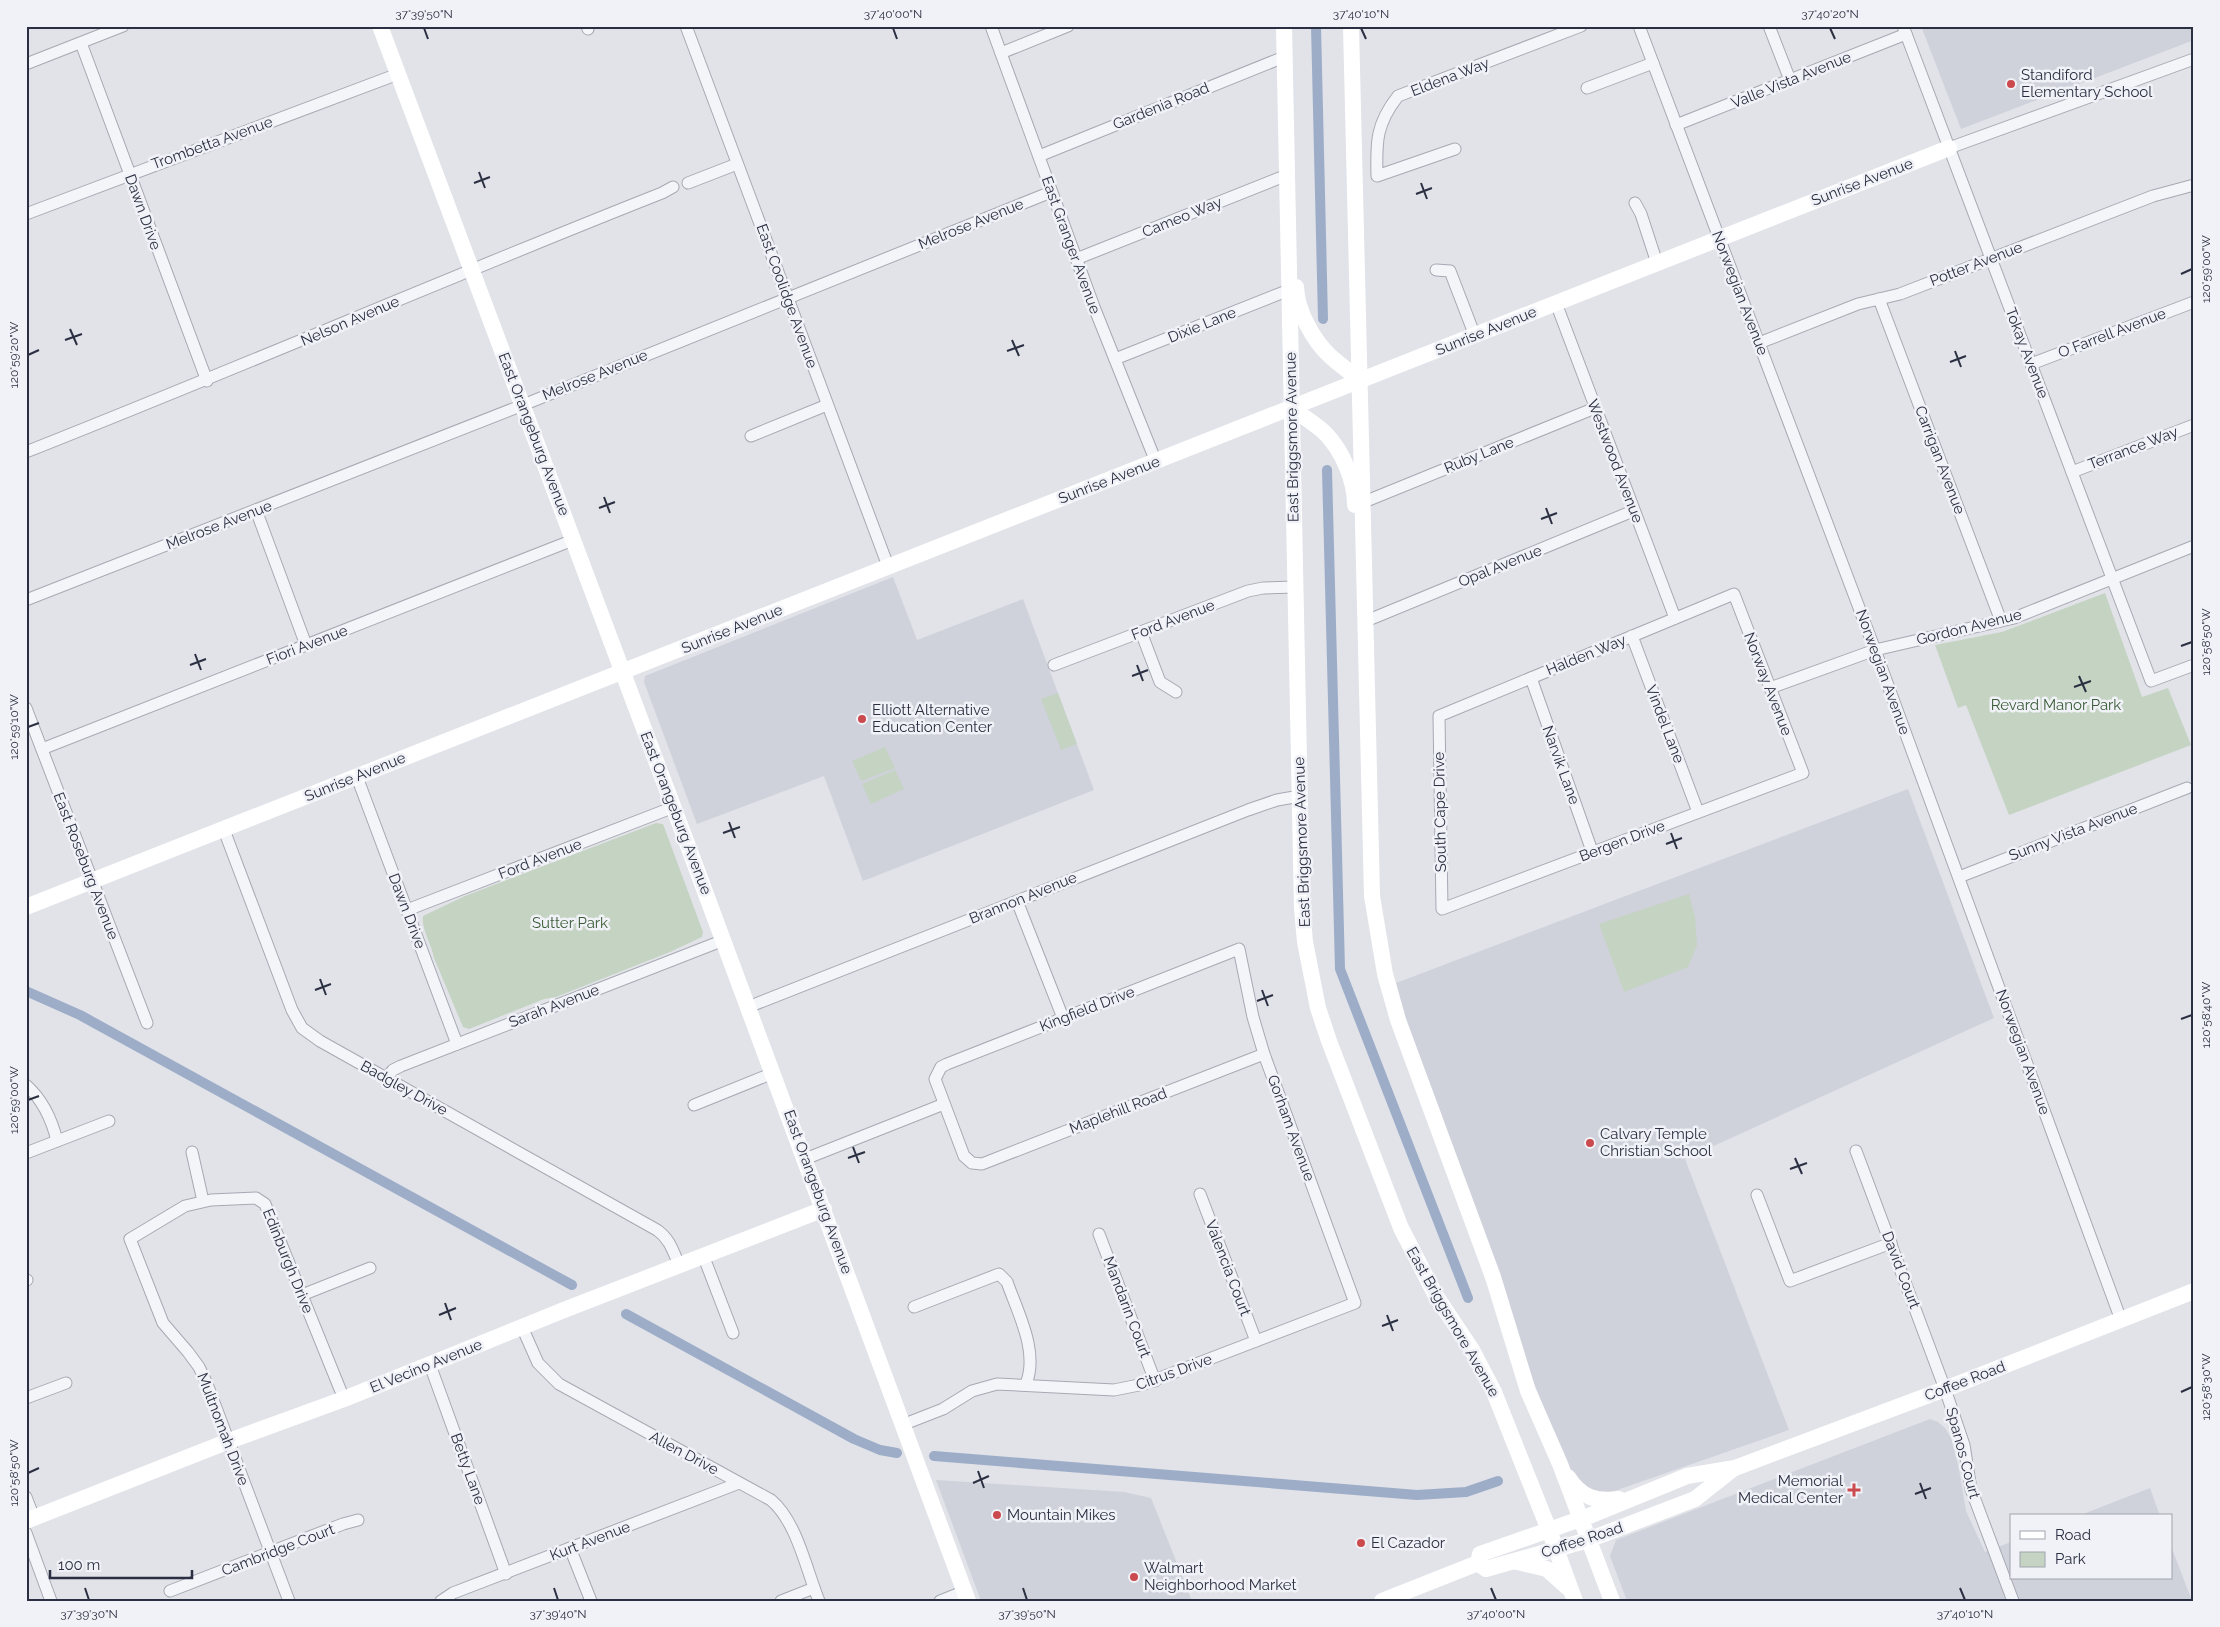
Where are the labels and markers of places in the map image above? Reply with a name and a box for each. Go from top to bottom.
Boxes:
place label: Standiford Elementary School [2021,66,2153,101]
marker: Standiford Elementary School [2005,78,2017,90]
place label: Elliott Alternative Education Center [872,701,993,736]
marker: Elliott Alternative Education Center [856,713,868,725]
place label: Calvary Temple Christian School [1600,1125,1713,1160]
marker: Calvary Temple Christian School [1584,1137,1596,1149]
place label: Memorial Medical Center [1738,1472,1844,1507]
marker: Memorial Medical Center [1847,1483,1861,1497]
place label: Mountain Mikes [1007,1506,1116,1524]
marker: Mountain Mikes [991,1509,1003,1521]
place label: El Cazador [1371,1534,1446,1552]
marker: El Cazador [1355,1537,1367,1549]
place label: Walmart Neighborhood Market [1144,1559,1297,1594]
marker: Walmart Neighborhood Market [1128,1571,1140,1583]

